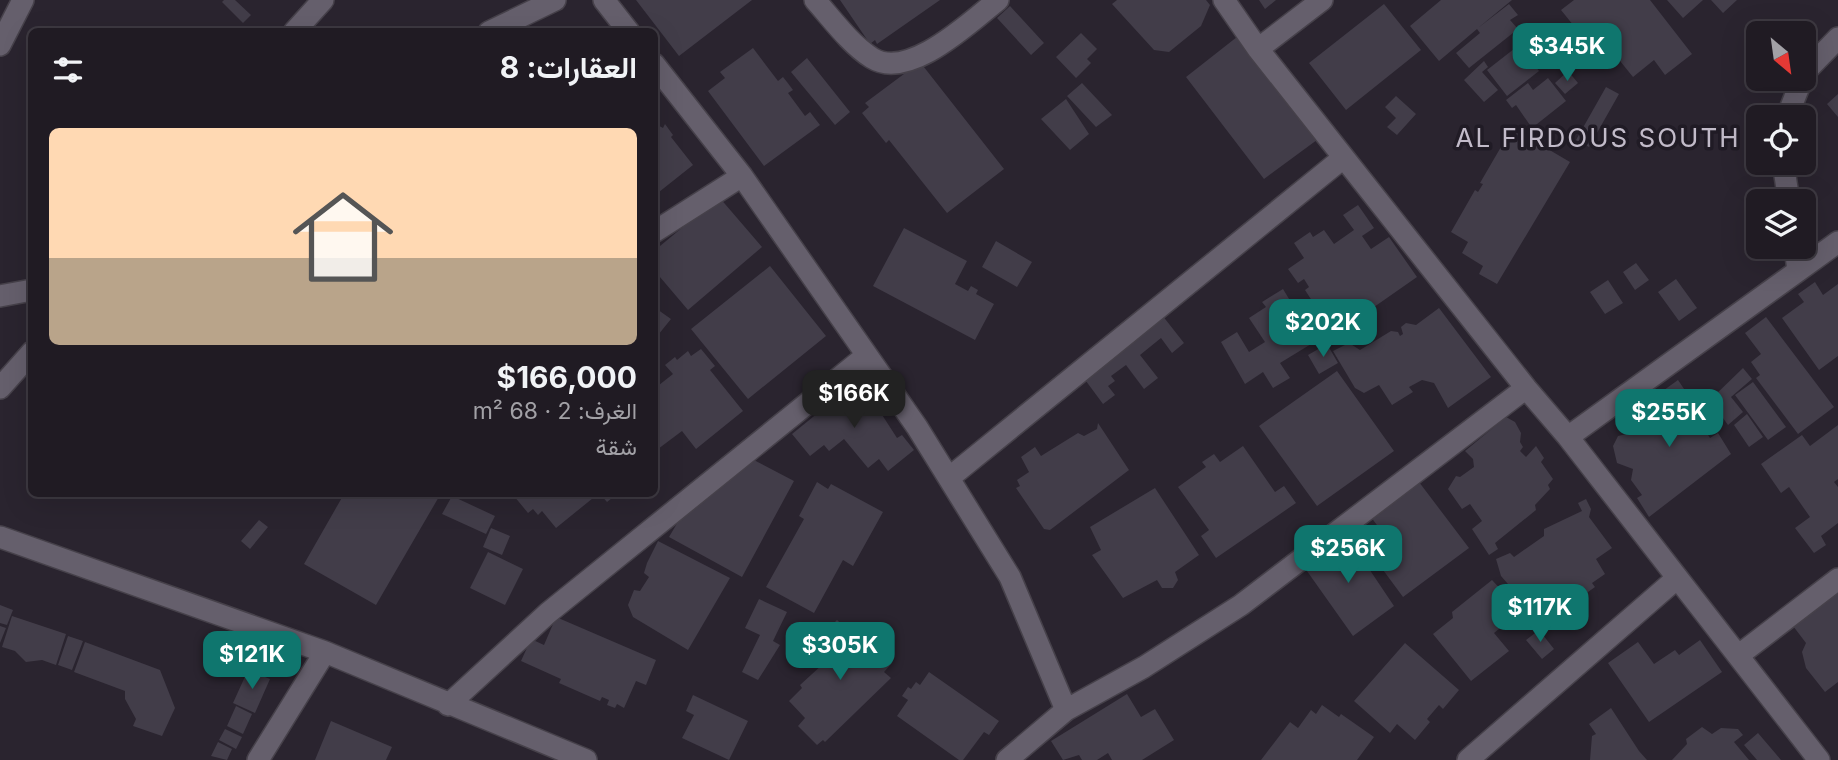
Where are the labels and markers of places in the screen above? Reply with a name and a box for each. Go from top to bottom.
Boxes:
pin: $345K [1518,24,1616,83]
pin: $202K [1274,300,1372,359]
pin: $166K [805,370,903,430]
pin: $255K [1620,390,1718,449]
pin: $256K [1299,526,1397,585]
pin: $117K [1491,584,1589,644]
pin: $305K [791,622,889,682]
pin: $121K [203,632,301,691]

